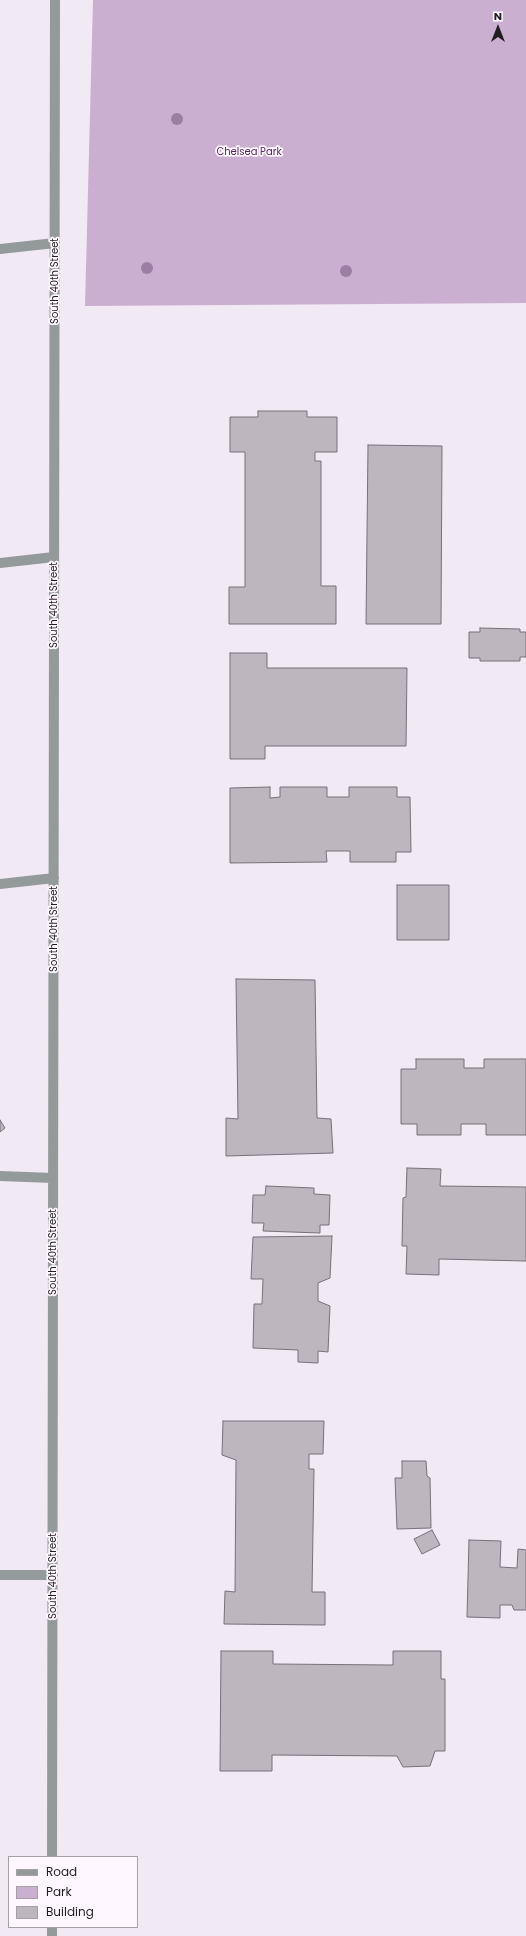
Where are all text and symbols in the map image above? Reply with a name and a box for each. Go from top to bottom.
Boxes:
north arrow [478,8,518,48]
text: N [494,8,502,24]
park label: Chelsea Park [216,146,282,158]
street label: South 40th Street [49,238,61,324]
street label: South 40th Street [48,562,60,648]
street label: South 40th Street [48,886,60,972]
street label: South 40th Street [47,1209,59,1295]
street label: South 40th Street [47,1533,59,1619]
legend [8,1856,138,1928]
text: Road [46,1863,77,1880]
text: Park [46,1883,72,1900]
text: Building [46,1903,94,1920]

